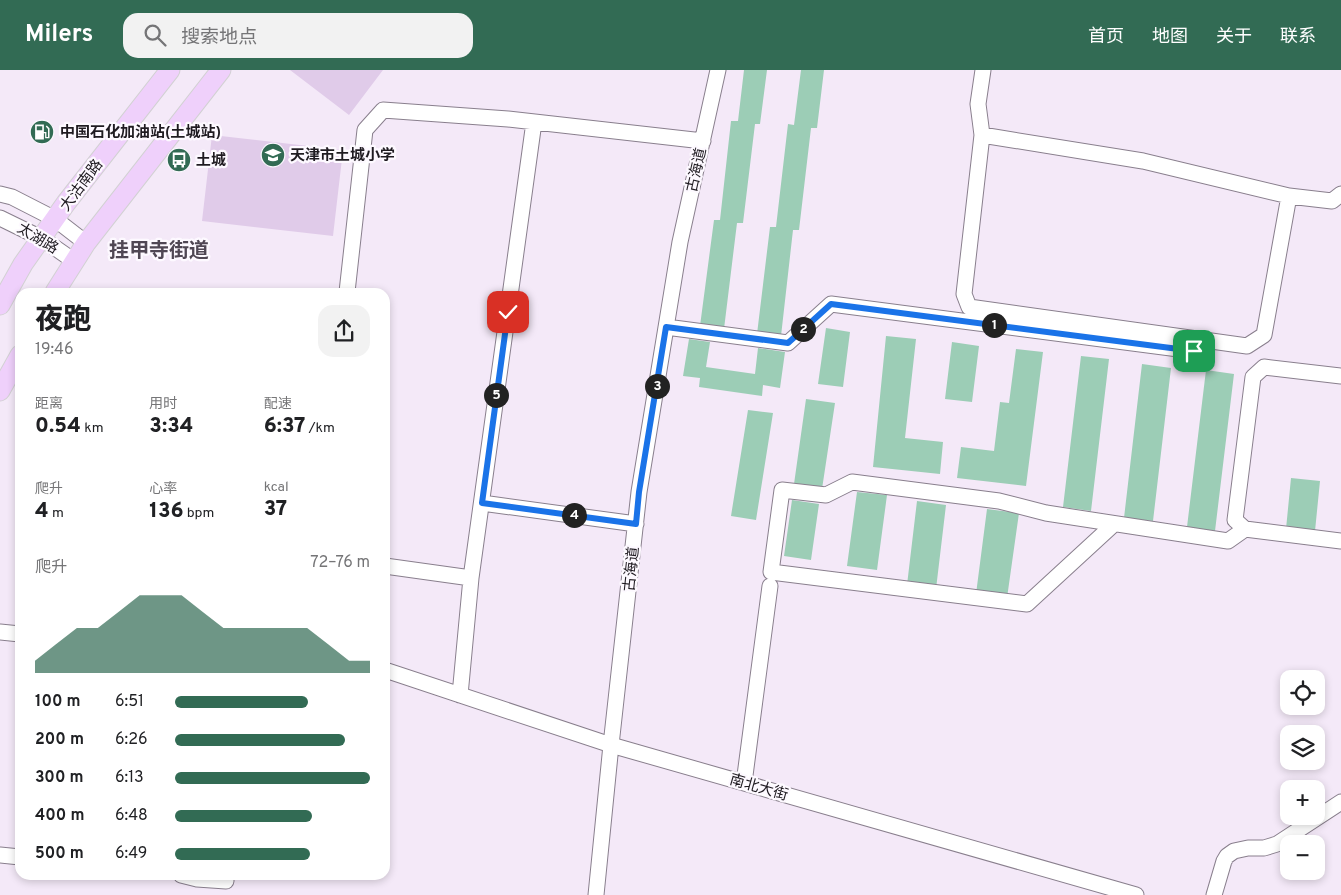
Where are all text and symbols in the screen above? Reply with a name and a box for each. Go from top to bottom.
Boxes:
search box [123,13,473,58]
text: Milers [25,20,93,50]
icon: search [141,21,169,49]
text: 搜索地点 [181,26,257,50]
text: 首页 [1088,26,1124,49]
text: 地图 [1152,26,1188,49]
text: 关于 [1216,26,1252,49]
text: 联系 [1280,26,1316,49]
fuel station icon: 中国石化加油站(土城站) [29,119,55,145]
place label: 中国石化加油站(土城站) [60,123,221,143]
school or university icon: 天津市土城小学 [260,142,286,168]
place label: 天津市土城小学 [290,146,395,166]
street label: 古海道 [683,146,712,194]
bus stop icon: 土城 [166,147,192,173]
place label: 土城 [196,151,226,171]
street label: 大沽南路 [57,156,108,216]
street label: 太湖路 [13,220,61,259]
district label: 挂甲寺街道 [109,239,209,265]
pin [487,291,529,333]
icon: check [494,298,522,326]
text: 夜跑 [35,303,91,339]
button: share [318,305,370,357]
pin: 1 [982,312,1006,338]
pin: 2 [790,316,816,342]
text: 1 [992,317,997,334]
text: 2 [799,321,808,338]
pin [1173,330,1215,372]
icon: arrive [1180,337,1208,365]
text: 19:46 [35,340,74,360]
pin: 3 [644,374,670,398]
text: 3 [653,378,662,395]
pin: 5 [484,382,508,408]
text: 5 [492,387,501,404]
text: 距离 [35,396,63,413]
text: 用时 [149,396,177,413]
text: 配速 [264,396,292,413]
text: 0.54 [35,413,81,440]
text: 3:34 [149,413,193,440]
text: 6:37 [264,413,305,440]
text: km [81,420,104,437]
text: /km [305,420,335,437]
text: kcal [264,479,289,496]
text: 爬升 [35,481,63,498]
text: 心率 [149,481,177,498]
text: 37 [264,496,287,523]
text: 4 [35,498,49,525]
text: 136 [149,498,184,525]
pin: 4 [562,502,586,528]
text: m [49,505,64,522]
text: bpm [184,505,214,522]
text: 4 [570,507,579,524]
street label: 古海道 [621,546,644,593]
text: 72–76 m [310,553,370,573]
text: 爬升 [35,558,67,578]
map controls [1280,670,1325,880]
button: locate [1280,670,1325,715]
text: 100 m [35,692,81,712]
text: 6:51 [115,692,144,712]
button: layers [1280,725,1325,770]
text: 200 m [35,730,84,750]
text: 6:26 [115,730,148,750]
text: 300 m [35,768,83,788]
text: 6:13 [115,768,144,788]
street label: 南北大街 [727,770,790,806]
button: + [1280,780,1325,825]
text: 400 m [35,806,84,826]
text: 6:48 [115,806,148,826]
button: − [1280,835,1325,880]
text: 500 m [35,844,84,864]
text: 6:49 [115,844,147,864]

